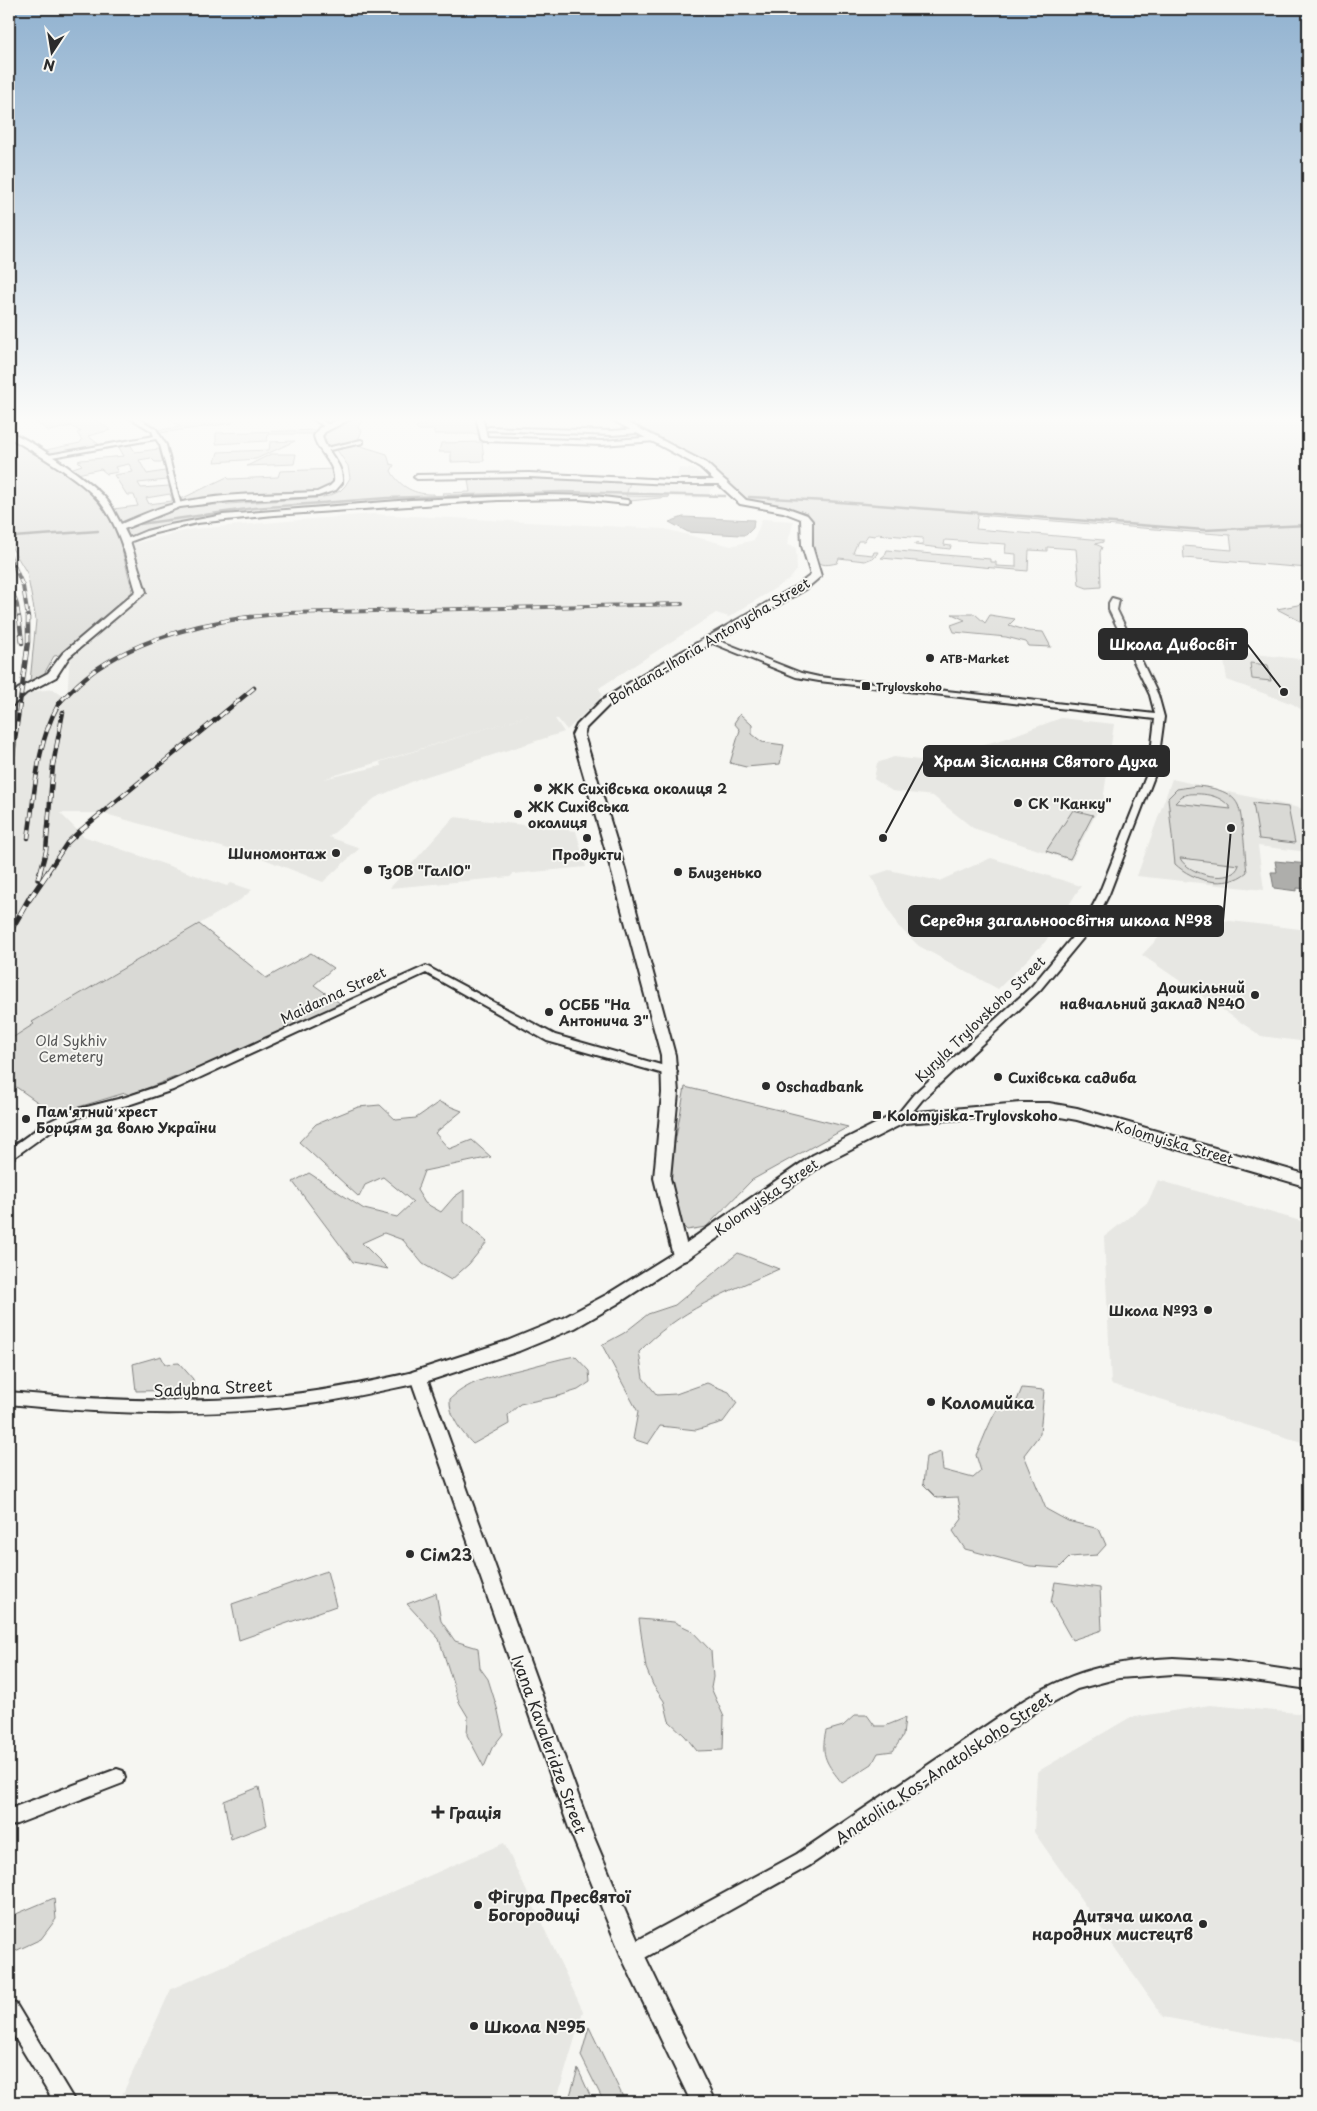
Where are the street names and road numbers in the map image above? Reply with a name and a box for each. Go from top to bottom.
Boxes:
street label: Bohdana-Ihoria Antonycha Street [604,572,814,710]
street label: Kyryla Trylovskoho Street [910,951,1050,1087]
street label: Maidanna Street [277,961,389,1029]
street label: Kolomyiska Street [1112,1115,1236,1169]
street label: Kolomyiska Street [710,1153,822,1241]
street label: Sadybna Street [153,1372,273,1402]
street label: Ivana Kavaleridze Street [506,1651,594,1837]
street label: Anatoliia Kos-Anatolskoho Street [829,1685,1057,1849]

